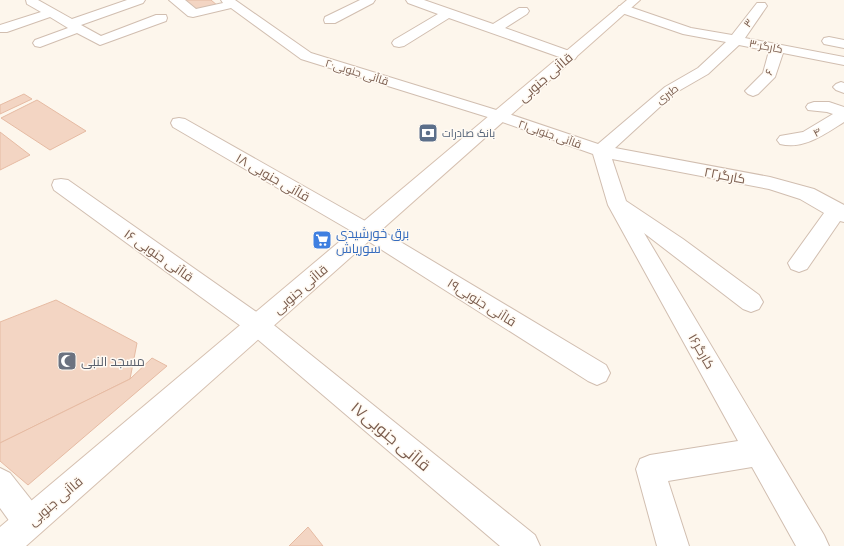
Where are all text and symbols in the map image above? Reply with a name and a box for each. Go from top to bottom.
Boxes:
street label: ۳ [739,15,756,30]
street label: کارگر۳۰ [748,35,784,56]
street label: قاآنی جنوبی [514,48,576,106]
street label: ۲۰قاآنی جنوبی [324,55,391,88]
street label: ۶ [761,66,776,78]
street label: طبری [652,80,681,107]
street label: قاآنی جنوبی۲۱ [517,116,584,151]
bank icon: بانک صادرات [417,122,439,144]
street label: ۴ [810,123,824,140]
place label: بانک صادرات [442,125,495,140]
street label: قاآنی جنوبی ۱۸ [233,149,313,205]
street label: ۲۲کارگر [703,162,747,188]
street label: قاآنی جنوبی ۱۶ [121,224,197,286]
place label: برق خورشیدی سوریاش [336,224,409,257]
supermarket icon: برق خورشیدی سوریاش [311,229,333,251]
street label: قاآنی جنوبی [269,260,331,318]
street label: قاآنی جنوبی۱۹ [444,274,520,330]
street label: کارگر۱۶ [685,330,719,372]
mosque icon: مسجد النبی [56,350,78,372]
place label: مسجد النبی [81,352,145,370]
street label: قاآنی جنوبی۱۷ [347,396,435,476]
street label: قاآنی جنوبی [24,472,86,530]

